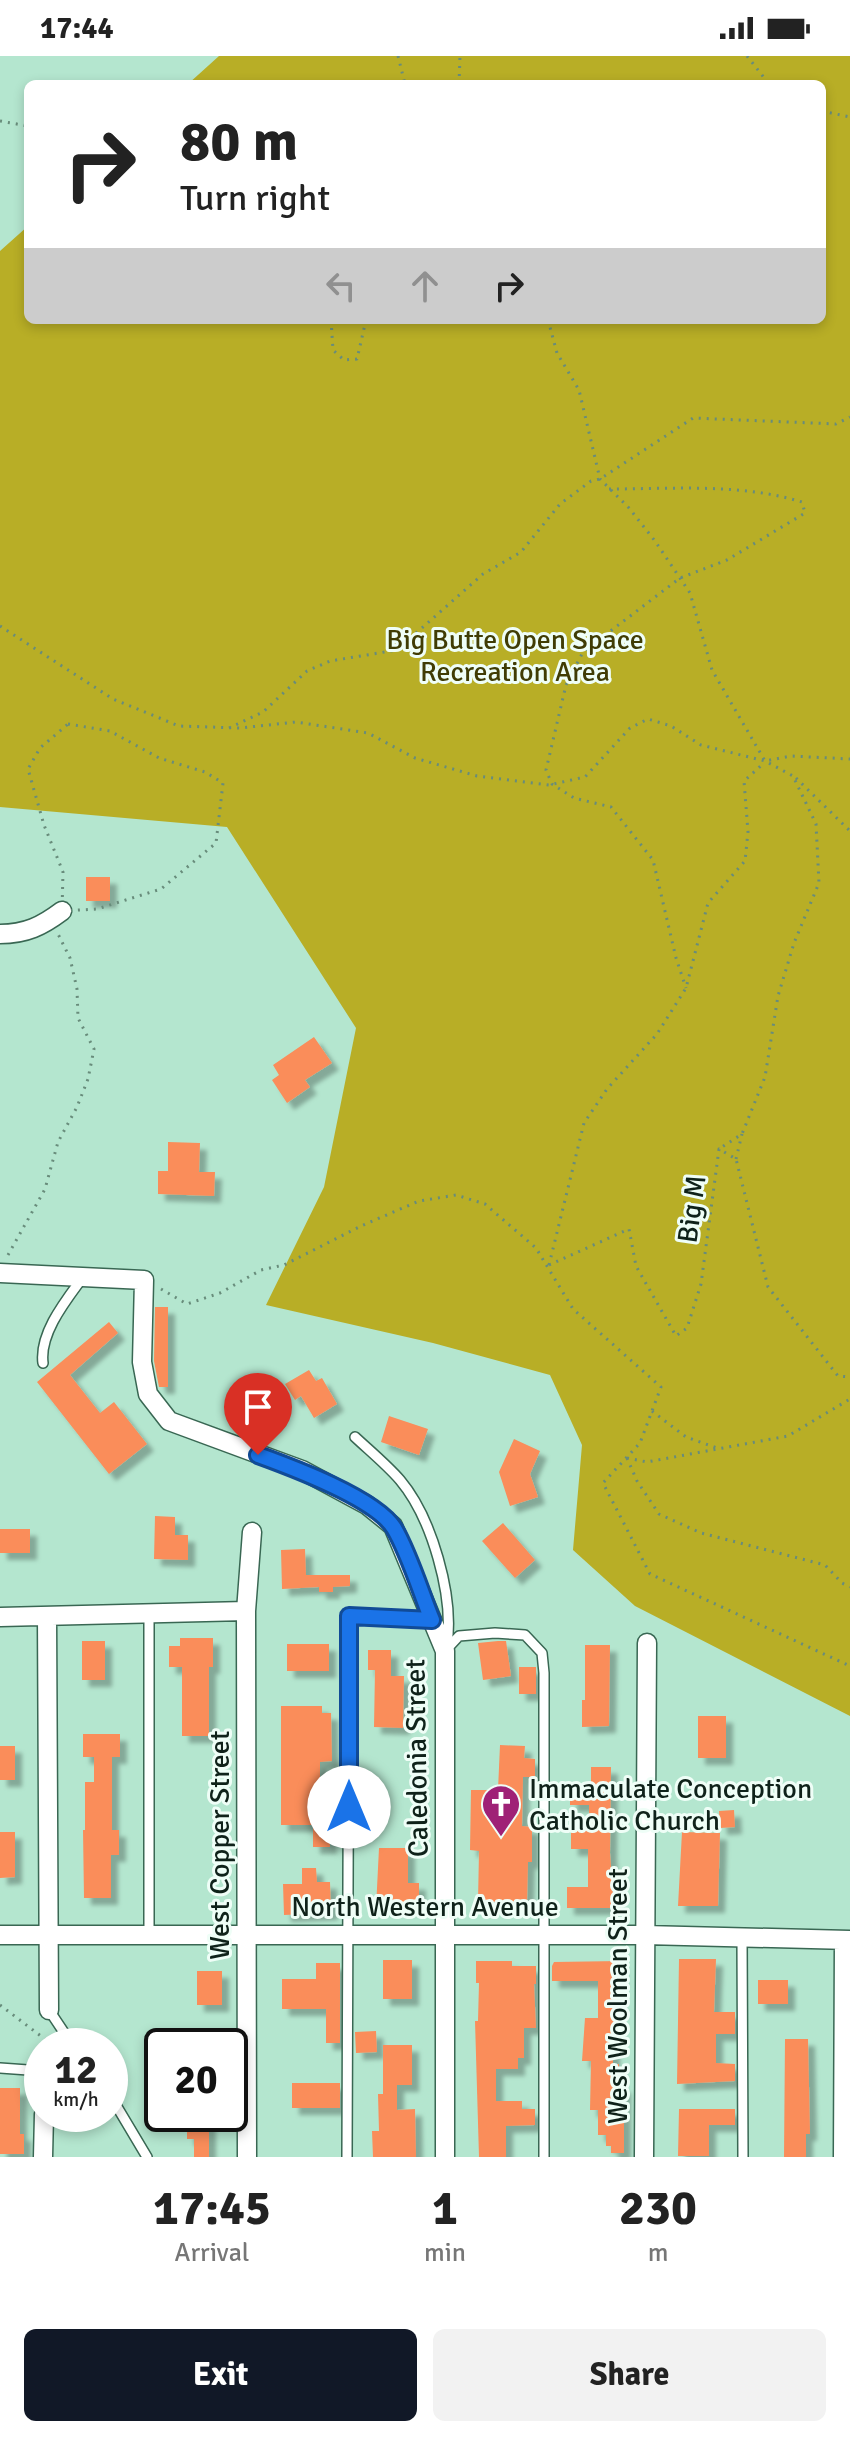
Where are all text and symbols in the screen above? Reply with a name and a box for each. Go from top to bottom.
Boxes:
text: 17:44 [40,10,114,47]
text: 80 m [180,107,298,176]
icon: right [48,112,152,216]
text: Turn right [180,176,330,221]
icon: left [319,264,363,308]
icon: ahead [403,264,447,308]
icon: right [487,264,531,308]
park label: Big Butte Open Space Recreation Area [386,623,644,689]
street label: Big M [670,1173,714,1245]
pin [224,1373,292,1455]
icon: arrive [236,1385,280,1429]
street label: Caledonia Street [398,1658,436,1857]
street label: West Copper Street [203,1730,237,1960]
position arrow [307,1765,391,1849]
place label: Immaculate Conception Catholic Church [529,1772,812,1838]
church icon: Immaculate Conception Catholic Church [480,1783,522,1838]
street label: West Woolman Street [601,1868,635,2124]
street label: North Western Avenue [291,1890,559,1924]
speed limit sign: 20 [144,2028,248,2132]
text: 12 [54,2045,98,2095]
text: km/h [53,2087,99,2112]
text: 17:45 [153,2179,271,2238]
text: 1 [432,2179,458,2238]
text: 230 [619,2179,697,2238]
text: Arrival [175,2237,249,2269]
text: min [424,2237,466,2269]
text: m [648,2237,668,2269]
button: Exit [24,2329,417,2421]
button: Share [433,2329,826,2421]

